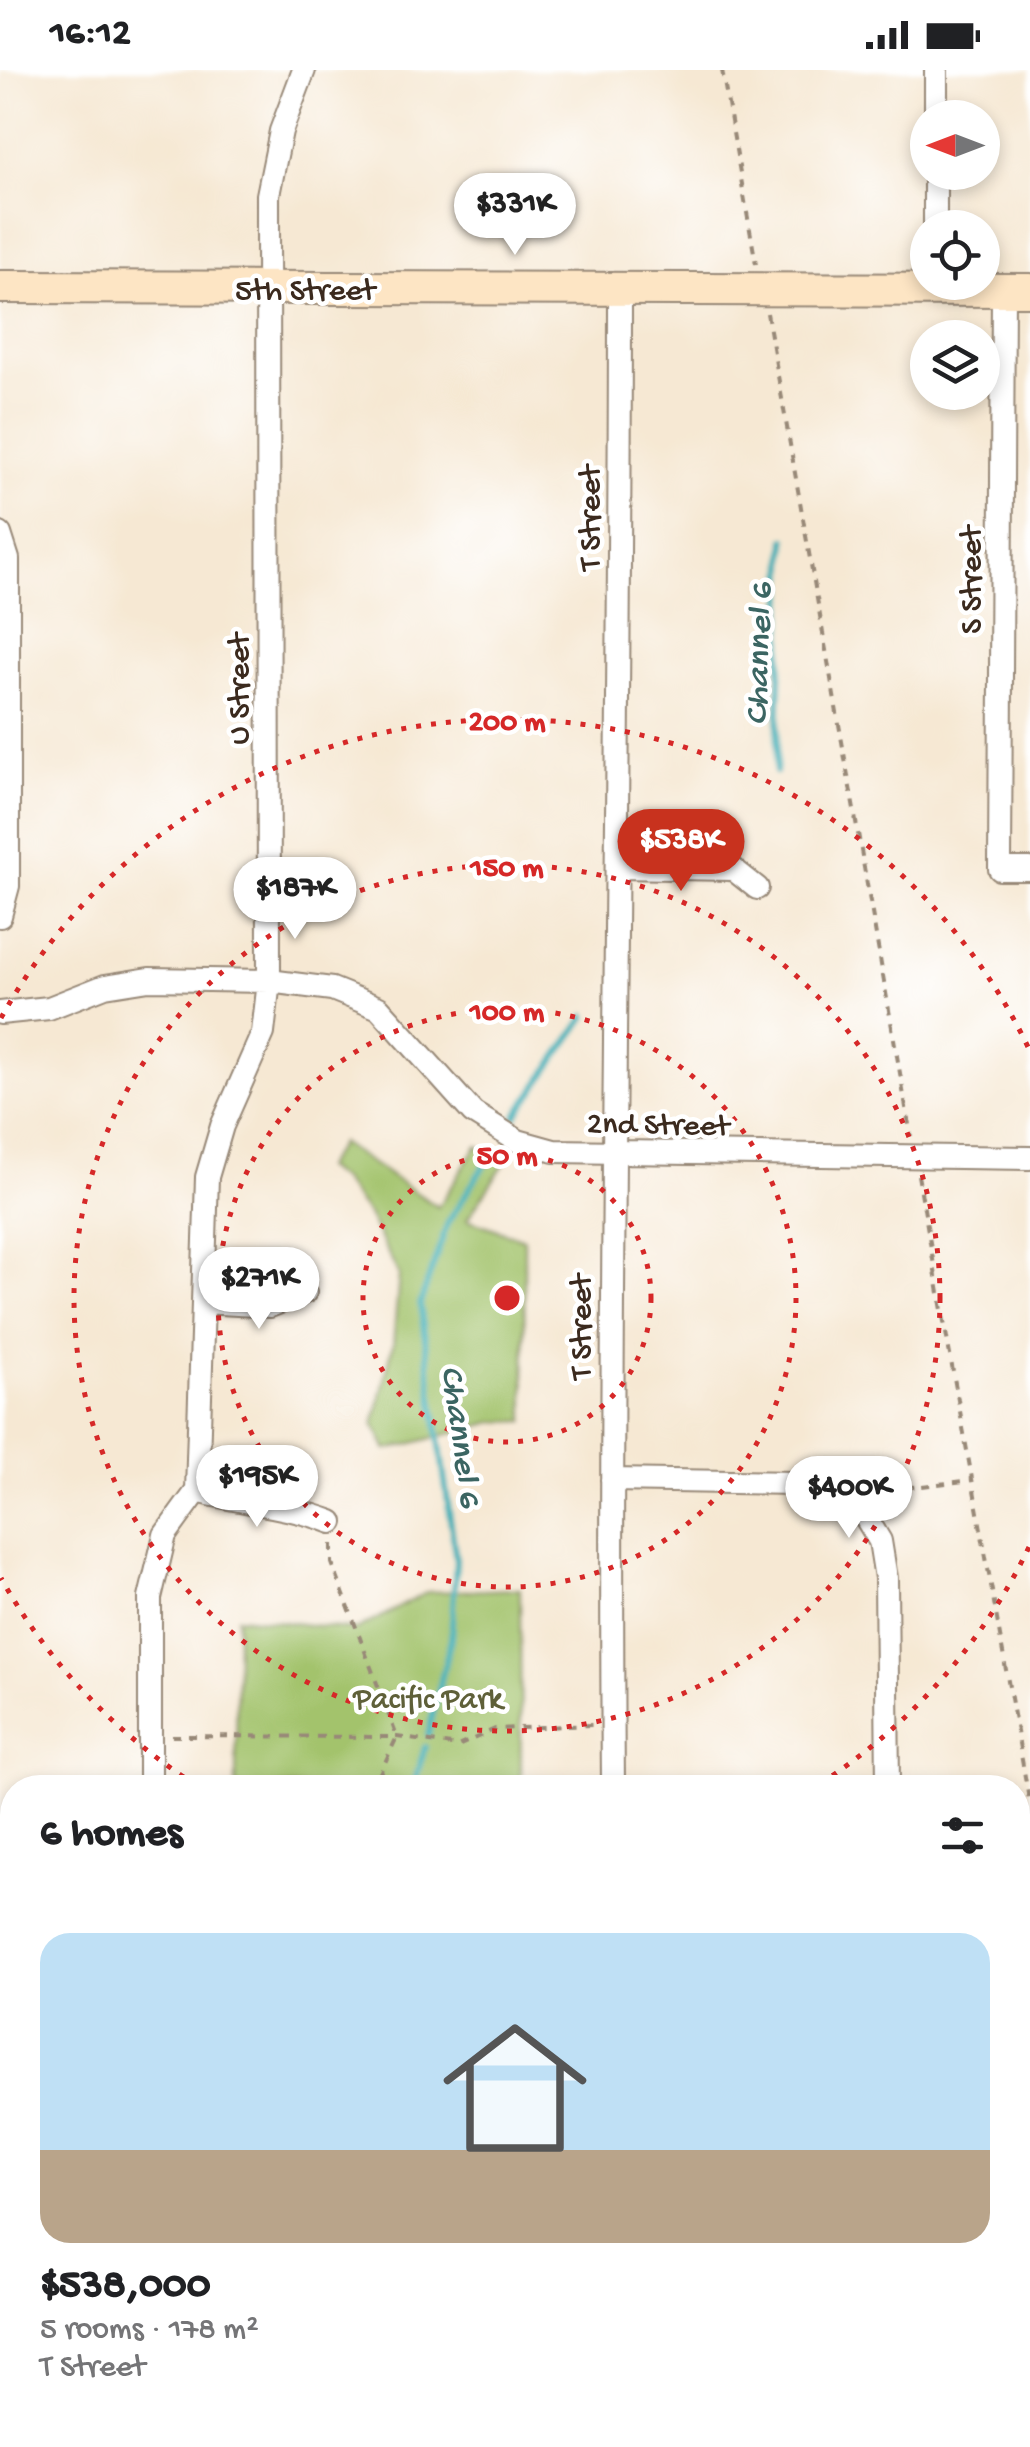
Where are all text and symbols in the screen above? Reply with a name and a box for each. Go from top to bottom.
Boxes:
text: 16:12 [50,13,131,57]
north arrow [910,100,1000,190]
map controls [910,100,1000,410]
pin: $331K [445,173,585,258]
text: $331K [476,186,554,224]
button: locate [910,210,1000,300]
street label: 5th Street [235,274,378,312]
button: layers [910,320,1000,410]
street label: T Street [574,462,612,573]
street label: S Street [955,523,993,634]
water label: Channel 6 [739,581,785,726]
street label: U Street [223,630,261,745]
text: 200 m [468,707,546,742]
pin: $538K [611,809,751,894]
text: $538K [640,822,722,860]
text: 150 m [469,853,544,888]
pin: $187K [225,857,365,942]
text: $187K [255,870,335,908]
text: 100 m [469,997,545,1032]
street label: 2nd Street [586,1107,732,1147]
text: 50 m [476,1141,538,1176]
pin: $271K [189,1247,329,1332]
text: $271K [220,1260,298,1298]
street label: T Street [565,1271,603,1382]
centre of rings [489,1280,525,1316]
water label: Channel 6 [428,1363,489,1511]
pin: $195K [187,1445,327,1530]
pin: $400K [779,1456,919,1541]
text: $195K [218,1458,296,1496]
text: $400K [807,1469,891,1507]
park label: Pacific Park [352,1682,505,1720]
icon: filters [935,1808,990,1863]
text: 6 homes [40,1811,183,1860]
icon: home [425,1998,605,2178]
text: $538,000 [40,2263,211,2312]
text: 5 rooms · 178 m² [40,2312,259,2350]
text: T Street [40,2350,145,2388]

